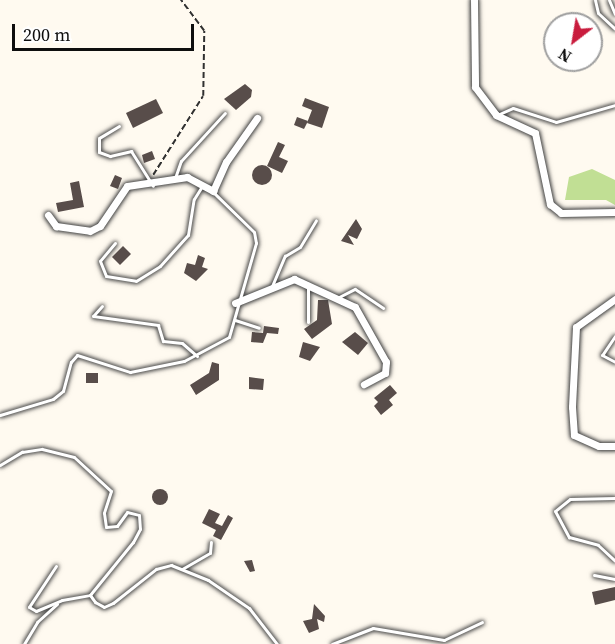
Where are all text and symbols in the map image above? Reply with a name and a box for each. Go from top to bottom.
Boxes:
scale bar [15,12,196,50]
north arrow [543,12,603,72]
text: 200 m [23,22,70,47]
text: N [554,43,575,68]

